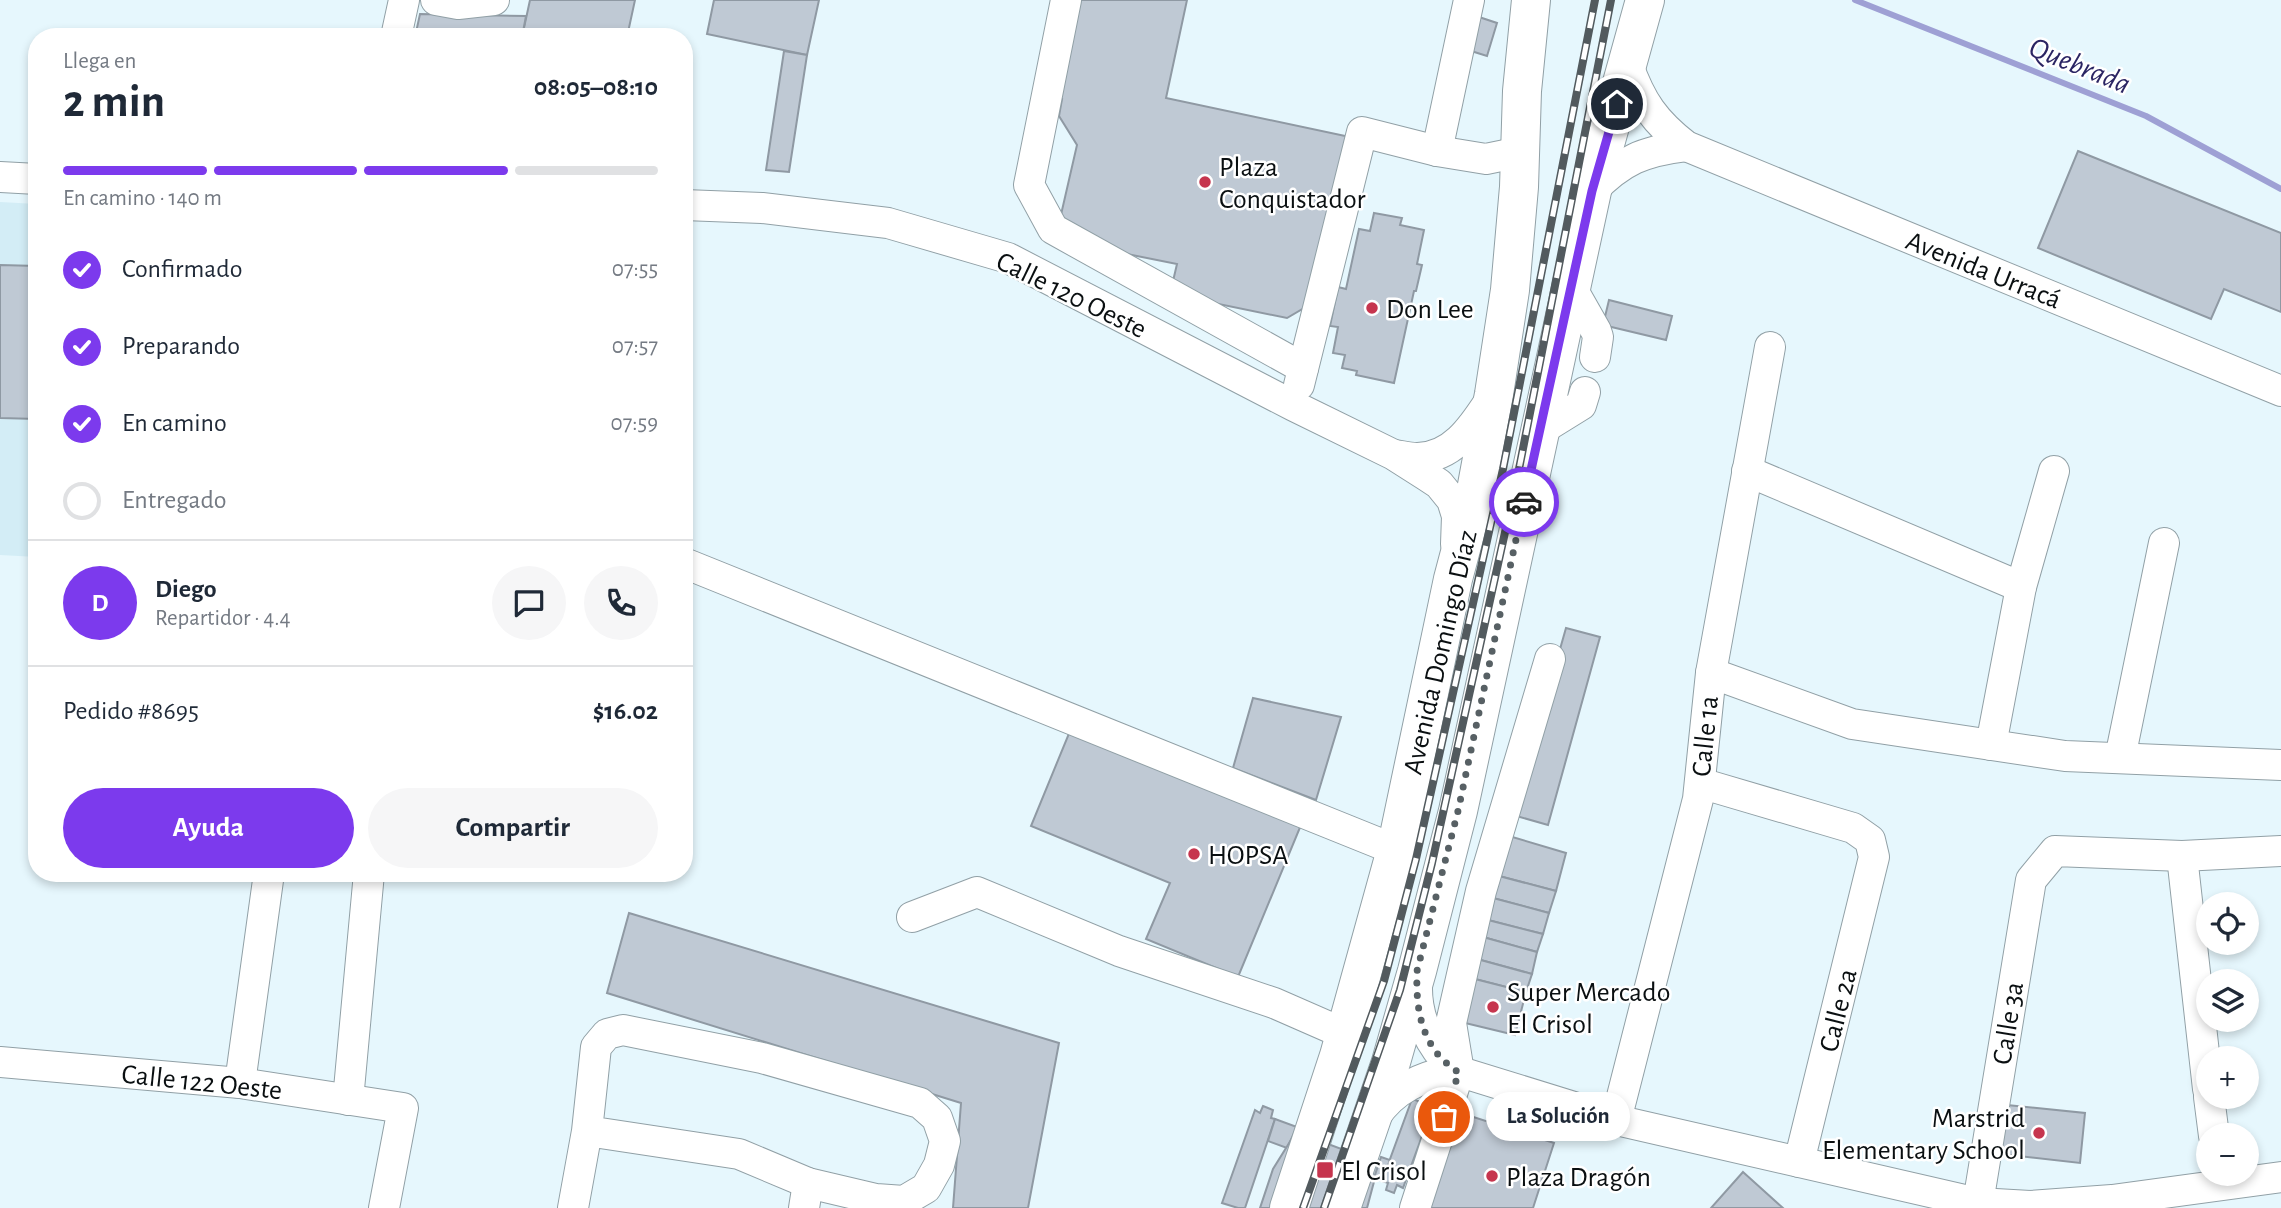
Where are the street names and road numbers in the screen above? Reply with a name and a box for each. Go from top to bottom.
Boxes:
street label: Avenida Urracá [1902,227,2065,315]
street label: Calle 120 Oeste [992,247,1151,344]
street label: Avenida Domingo Díaz [1399,528,1483,777]
street label: Calle 1a [1688,694,1724,778]
street label: Calle 2a [1815,966,1863,1055]
street label: Calle 3a [1989,980,2029,1067]
street label: Calle 122 Oeste [120,1061,283,1105]

